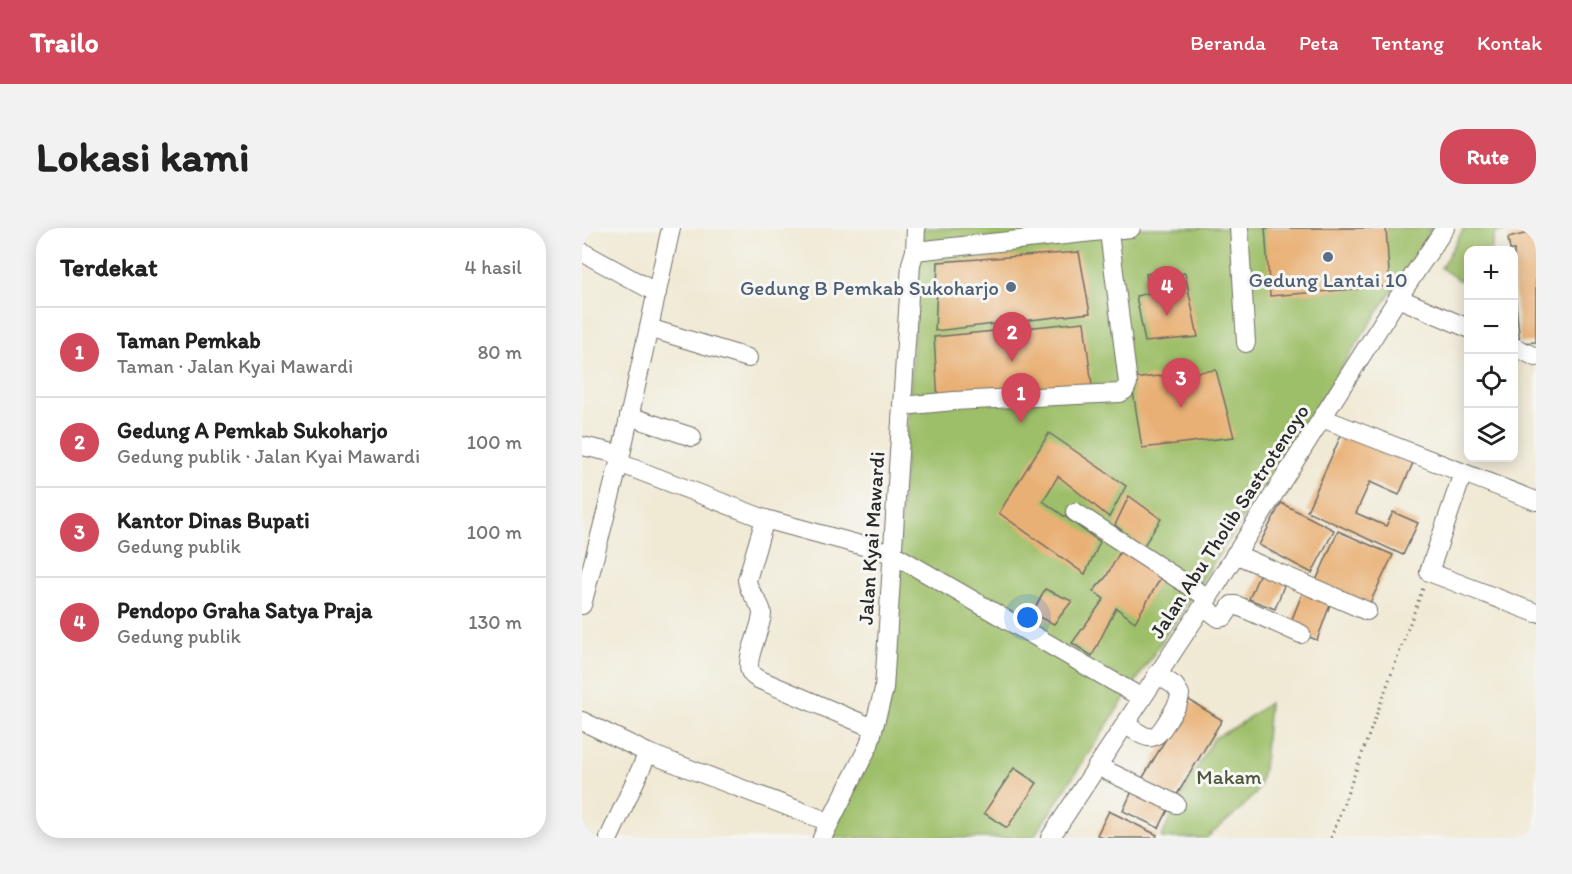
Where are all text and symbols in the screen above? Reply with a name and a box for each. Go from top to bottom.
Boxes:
text: Trailo [30,25,99,59]
text: Beranda [1190,30,1266,55]
text: Peta [1299,30,1339,55]
text: Tentang [1372,30,1444,55]
text: Kontak [1477,30,1542,55]
button: Rute [1440,129,1536,184]
text: Lokasi kami [36,131,250,182]
map controls [1464,246,1518,462]
button: + [1464,246,1518,300]
marker: Gedung Lantai 10 [1321,250,1335,264]
text: Terdekat [60,251,158,283]
text: 4 hasil [465,255,522,279]
pin: 4 [1148,266,1186,316]
place label: Gedung Lantai 10 [1248,267,1408,292]
place label: Gedung B Pemkab Sukoharjo [740,275,999,300]
marker: Gedung B Pemkab Sukoharjo [1004,280,1018,294]
button: − [1464,300,1518,354]
pin: 2 [992,312,1032,362]
text: Taman Pemkab [117,327,261,354]
text: 1 [75,340,84,364]
text: 80 m [477,340,522,364]
text: Taman · Jalan Kyai Mawardi [117,354,353,378]
button: locate [1464,354,1518,408]
pin: 3 [1162,358,1200,408]
pin: 1 [1002,374,1040,423]
street label: Jalan Abu Tholib Sastrotenoyo [1144,399,1314,643]
button: layers [1464,408,1518,462]
text: Gedung A Pemkab Sukoharjo [117,417,388,444]
text: 2 [74,430,85,454]
text: 100 m [467,430,522,454]
text: Gedung publik · Jalan Kyai Mawardi [117,444,420,468]
street label: Jalan Kyai Mawardi [852,451,890,625]
text: Kantor Dinas Bupati [117,507,310,534]
text: 3 [74,520,85,544]
text: 100 m [467,520,522,544]
text: Gedung publik [117,534,241,558]
text: Pendopo Graha Satya Praja [117,597,372,624]
your location [1013,603,1042,632]
text: 4 [73,610,86,634]
text: 130 m [468,610,522,634]
text: Gedung publik [117,624,241,648]
park label: Makam [1196,764,1262,789]

